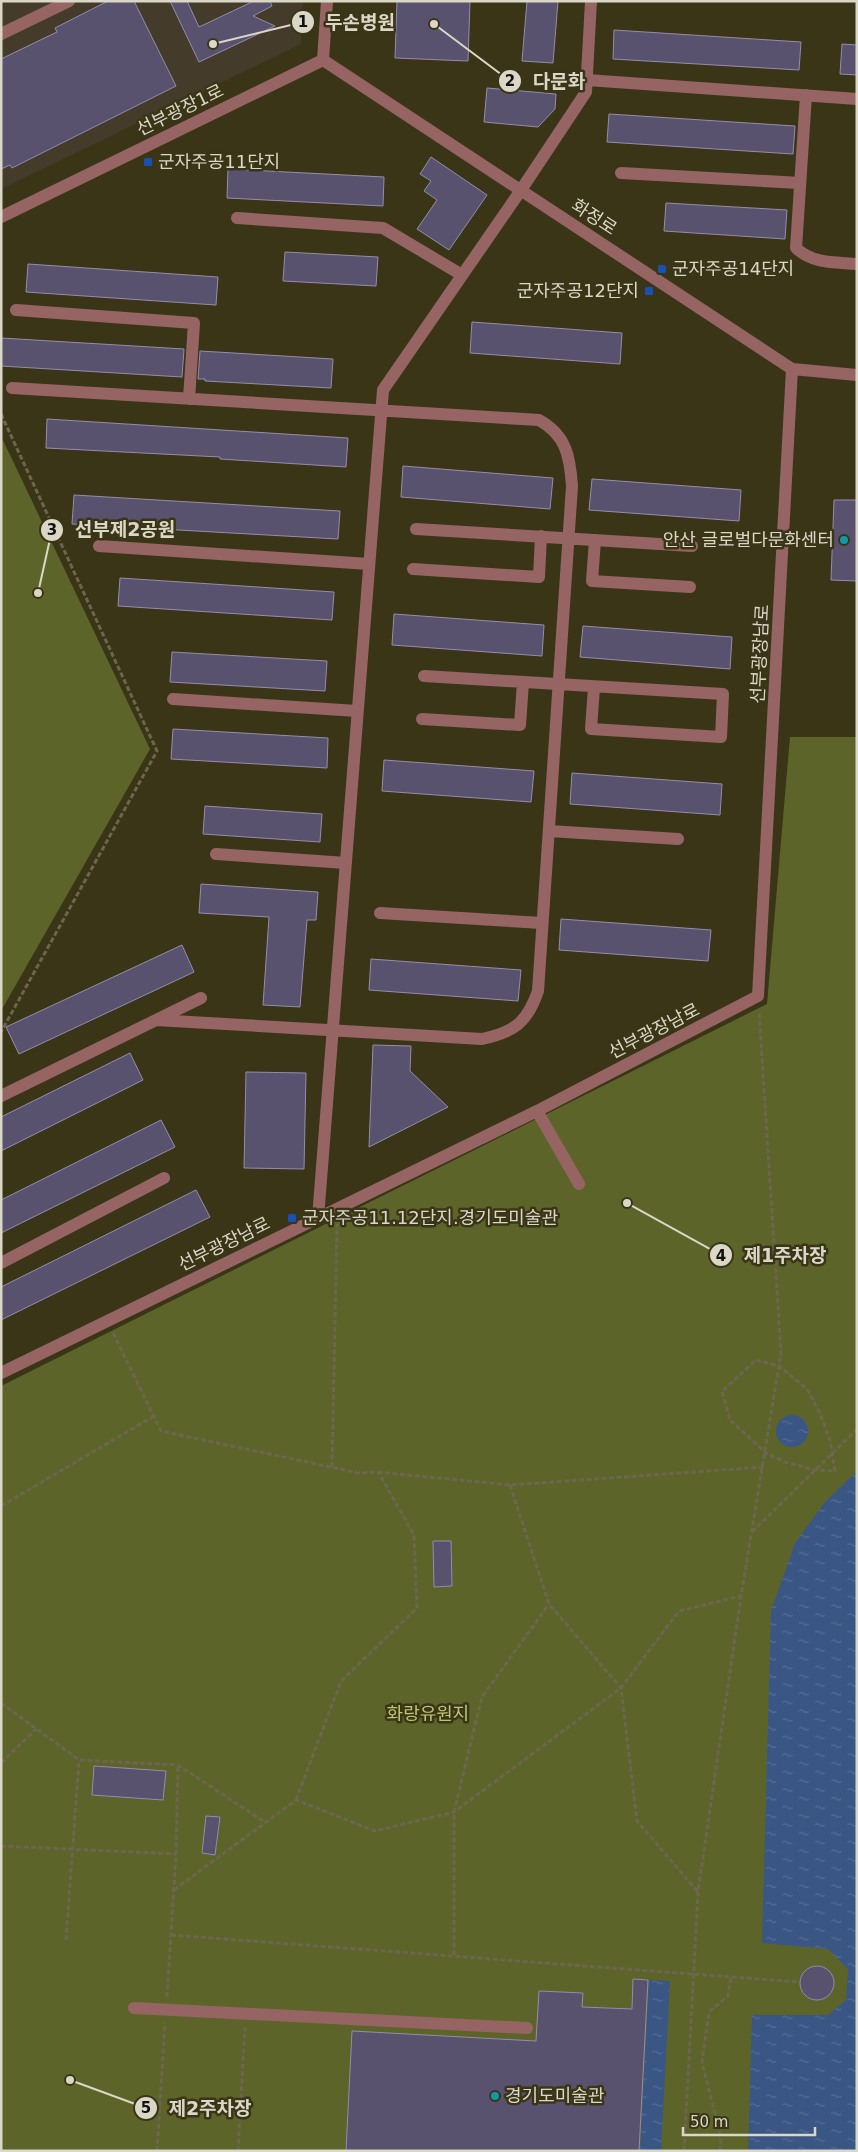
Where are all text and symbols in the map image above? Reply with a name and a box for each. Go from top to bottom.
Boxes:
callout: 두손병원 [290,5,405,39]
text: 두손병원 [325,11,395,33]
text: 1 [298,13,308,31]
callout: 다문화 [497,64,595,98]
text: 다문화 [533,70,586,92]
text: 2 [505,72,515,90]
street label: 선부광장1로 [133,79,227,140]
place label: 군자주공11단지 [158,151,280,172]
marker: 군자주공11단지 [142,156,154,168]
street label: 화정로 [568,194,621,239]
place label: 군자주공14단지 [672,258,794,279]
marker: 군자주공14단지 [656,263,668,275]
place label: 군자주공12단지 [517,280,639,301]
marker: 군자주공12단지 [643,285,655,297]
callout: 선부제2공원 [39,513,185,547]
text: 선부제2공원 [75,518,175,540]
text: 3 [47,521,57,539]
place label: 안산 글로벌다문화센터 [663,529,834,550]
marker: 안산 글로벌다문화센터 [838,534,850,546]
street label: 선부광장남로 [746,604,773,704]
street label: 선부광장남로 [605,999,703,1062]
place label: 군자주공11.12단지.경기도미술관 [302,1207,558,1228]
street label: 선부광장남로 [175,1212,273,1275]
marker: 군자주공11.12단지.경기도미술관 [286,1212,298,1224]
callout: 제1주차장 [709,1238,837,1272]
text: 제1주차장 [743,1244,827,1266]
text: 4 [716,1247,726,1265]
park label: 화랑유원지 [387,1703,469,1724]
place label: 경기도미술관 [505,2085,605,2106]
marker: 경기도미술관 [489,2090,501,2102]
callout: 제2주차장 [134,2091,262,2125]
text: 제2주차장 [168,2097,252,2119]
text: 5 [141,2099,151,2117]
scale bar [683,2104,816,2136]
text: 50 m [690,2113,728,2131]

